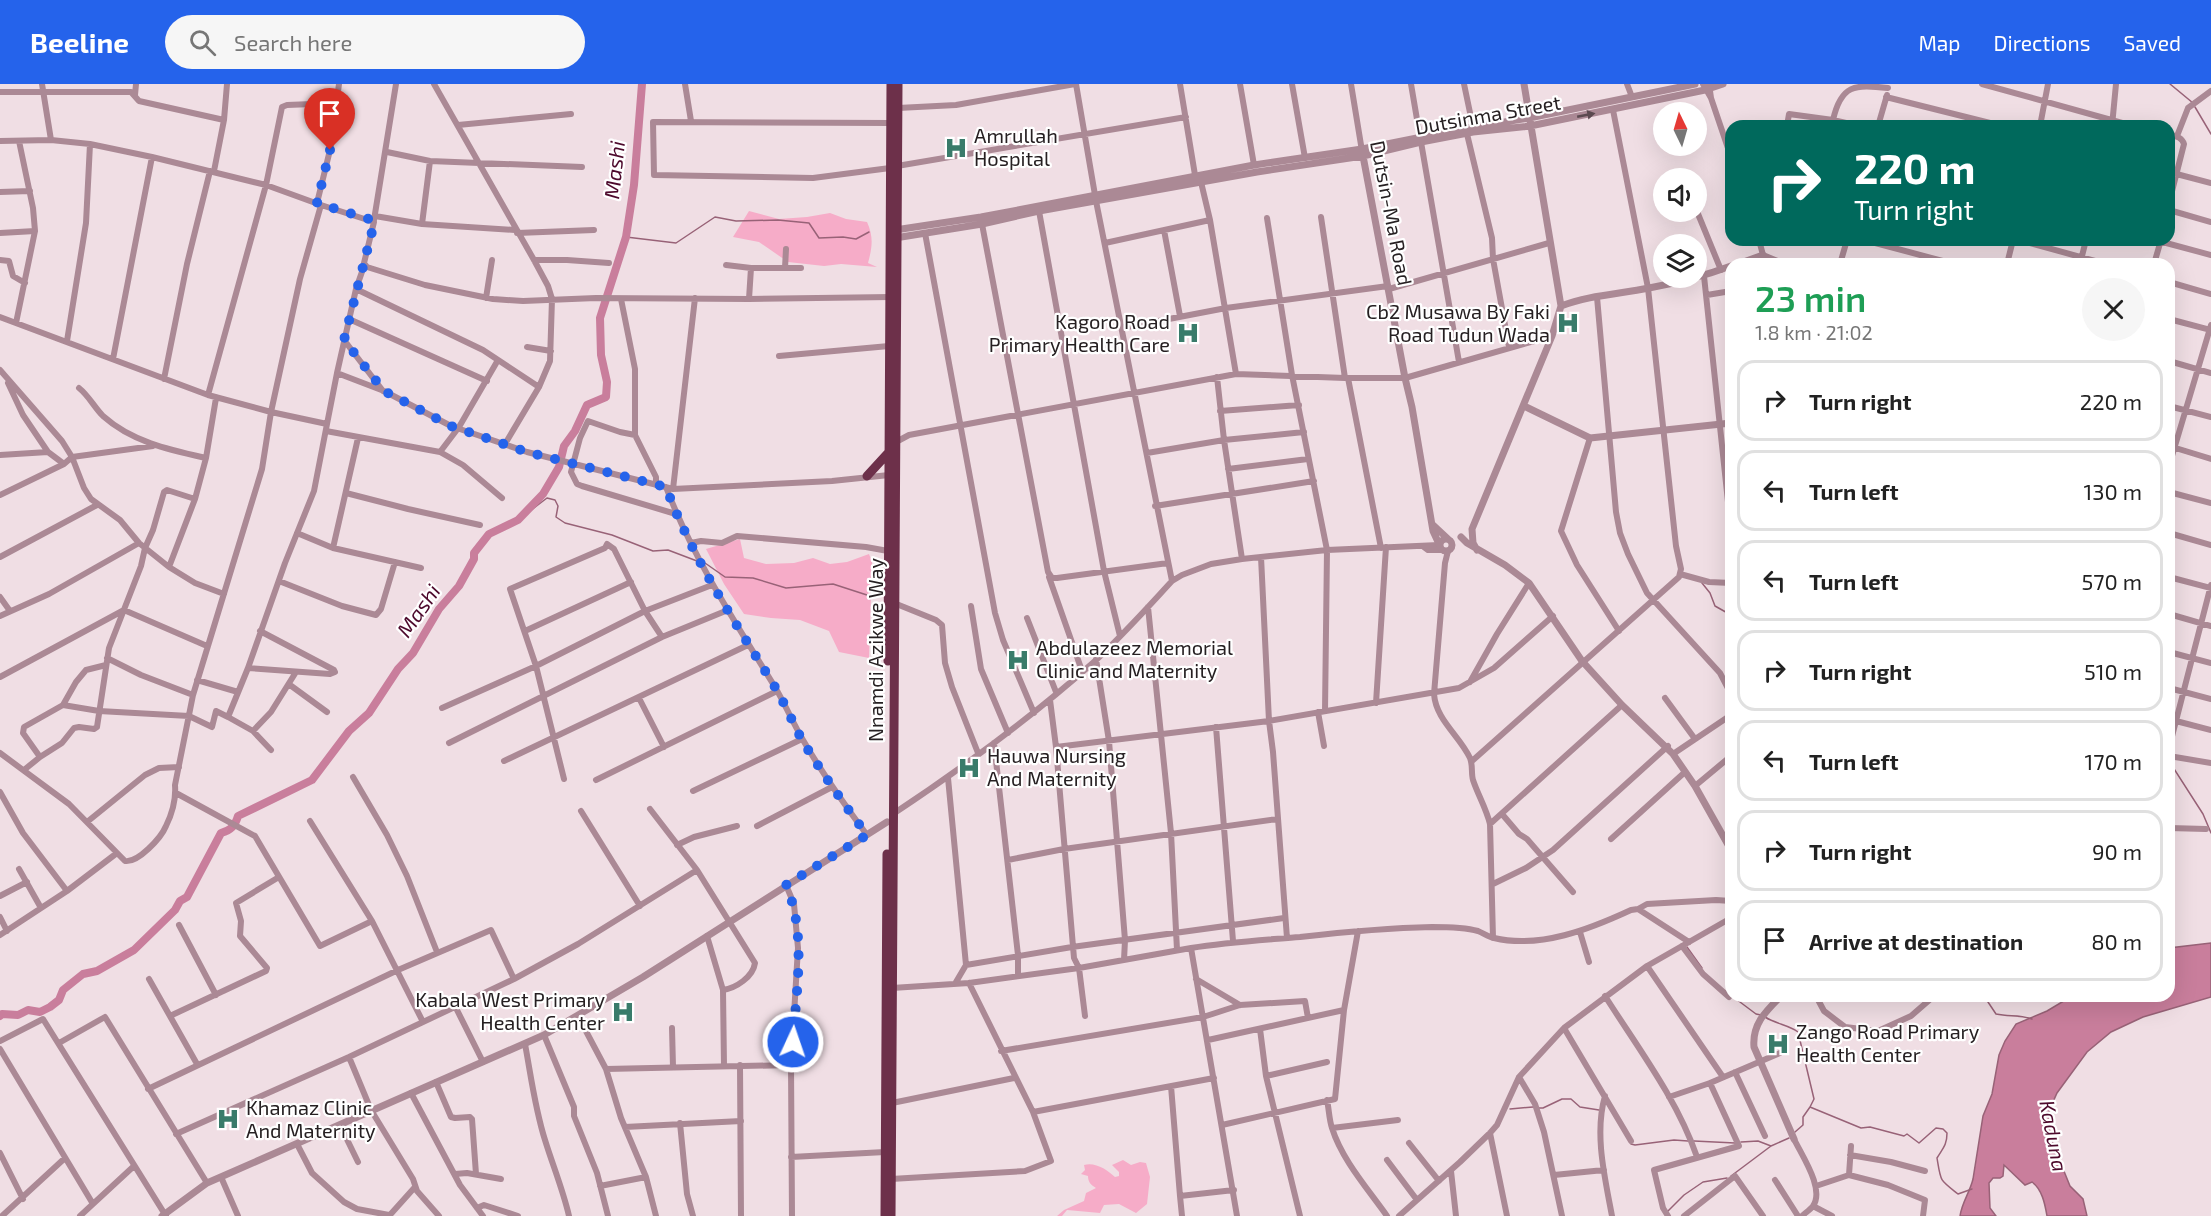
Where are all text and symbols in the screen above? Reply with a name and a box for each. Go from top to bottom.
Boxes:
search box [165,15,585,69]
text: Beeline [30,25,129,59]
icon: search [186,26,219,59]
text: Search here [234,29,352,55]
text: Map [1918,30,1961,55]
text: Directions [1994,30,2090,55]
text: Saved [2123,30,2181,55]
pin [304,88,355,150]
street label: Dutsinma Street [1413,89,1563,139]
icon: arrive [313,97,346,130]
north arrow [1653,102,1707,156]
map controls [1653,102,1707,288]
one-way arrow [1576,110,1595,119]
place label: Amrullah Hospital [974,123,1058,170]
hospital icon: Amrullah Hospital [943,135,969,161]
street label: Dutsin-Ma Road [1366,138,1418,287]
water label: Mashi [598,140,629,200]
text: 220 m [1854,142,1975,192]
icon: right [1755,144,1833,222]
button: sound [1653,168,1707,222]
text: Turn right [1854,193,1974,225]
button: layers [1653,234,1707,288]
text: 23 min [1755,276,1866,319]
button: close [2082,278,2145,341]
place label: Cb2 Musawa By Faki Road Tudun Wada [1366,299,1550,346]
place label: Kagoro Road Primary Health Care [989,309,1170,356]
hospital icon: Cb2 Musawa By Faki Road Tudun Wada [1555,310,1581,336]
hospital icon: Kagoro Road Primary Health Care [1175,320,1201,346]
text: 1.8 km · 21:02 [1755,320,1873,344]
icon: right [1758,384,1791,417]
text: Turn right [1809,388,1911,414]
text: 220 m [2080,388,2142,414]
icon: left [1758,474,1791,507]
text: Turn left [1809,478,1898,504]
text: 130 m [2084,478,2142,504]
street label: Nnamdi Azikwe Way [863,558,887,742]
icon: left [1758,564,1791,597]
text: Turn left [1809,568,1898,594]
text: 570 m [2081,568,2142,594]
water label: Mashi [391,579,445,641]
place label: Abdulazeez Memorial Clinic and Maternity [1036,635,1233,682]
hospital icon: Abdulazeez Memorial Clinic and Maternity [1005,647,1031,673]
icon: right [1758,654,1791,687]
text: Turn right [1809,658,1911,684]
text: 510 m [2084,658,2142,684]
place label: Hauwa Nursing And Maternity [987,743,1126,790]
icon: left [1758,744,1791,777]
text: Turn left [1809,748,1898,774]
text: 170 m [2085,748,2142,774]
hospital icon: Hauwa Nursing And Maternity [956,755,982,781]
icon: right [1758,834,1791,867]
text: Turn right [1809,838,1911,864]
text: 90 m [2092,838,2142,864]
icon: arrive [1758,924,1791,957]
text: Arrive at destination [1809,928,2023,954]
text: 80 m [2091,928,2142,954]
place label: Kabala West Primary Health Center [415,987,605,1034]
hospital icon: Kabala West Primary Health Center [610,999,636,1025]
position arrow [761,1010,825,1074]
place label: Zango Road Primary Health Center [1796,1019,1980,1066]
hospital icon: Zango Road Primary Health Center [1765,1031,1791,1057]
place label: Khamaz Clinic And Maternity [246,1095,376,1142]
water label: Kaduna [2035,1098,2074,1174]
hospital icon: Khamaz Clinic And Maternity [215,1106,241,1132]

